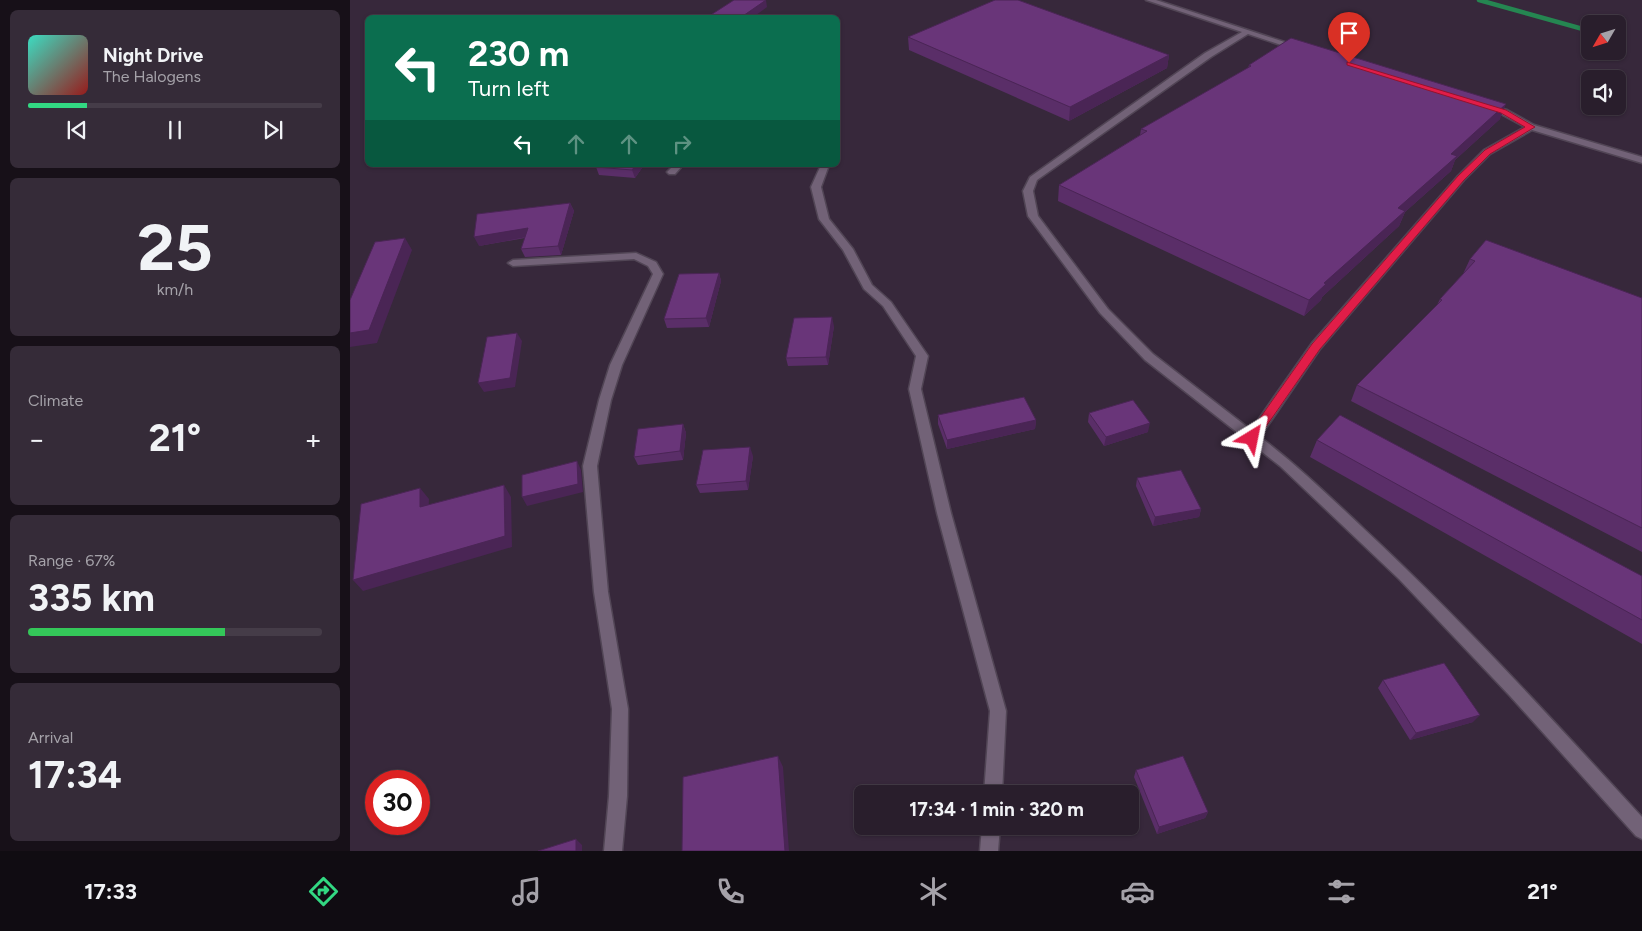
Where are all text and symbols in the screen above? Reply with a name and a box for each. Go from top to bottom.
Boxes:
pin [1328,12,1370,63]
north arrow [1581,15,1626,60]
map controls [1581,15,1626,115]
icon: arrive [1335,19,1363,47]
text: 230 m [468,33,569,75]
icon: left [385,35,450,100]
text: Night Drive [103,44,203,67]
text: The Halogens [103,67,201,86]
button: sound [1581,70,1626,115]
text: Turn left [468,75,550,102]
icon: previous [63,116,91,144]
icon: pause [161,116,189,144]
icon: next [259,116,287,144]
icon: left [509,130,537,158]
icon: ahead [562,130,590,158]
icon: ahead [615,130,643,158]
icon: right [668,130,696,158]
text: 25 [137,208,213,286]
text: km/h [157,280,193,299]
text: Climate [28,391,83,410]
position arrow [1225,411,1277,463]
text: 21° [149,415,201,461]
text: − [28,422,45,456]
text: + [305,422,322,456]
text: Range · 67% [28,551,115,570]
text: 335 km [28,575,155,621]
text: Arrival [28,728,73,747]
text: 17:34 [28,752,122,798]
speed limit sign: 30 [365,770,430,835]
text: 17:34 · 1 min · 320 m [909,798,1084,821]
icon: directions [306,874,341,909]
icon: music [509,874,544,909]
icon: phone [713,874,748,909]
icon: climate [916,874,951,909]
icon: car [1120,874,1155,909]
icon: filters [1324,874,1359,909]
text: 17:33 [84,878,137,905]
text: 21° [1527,878,1558,905]

